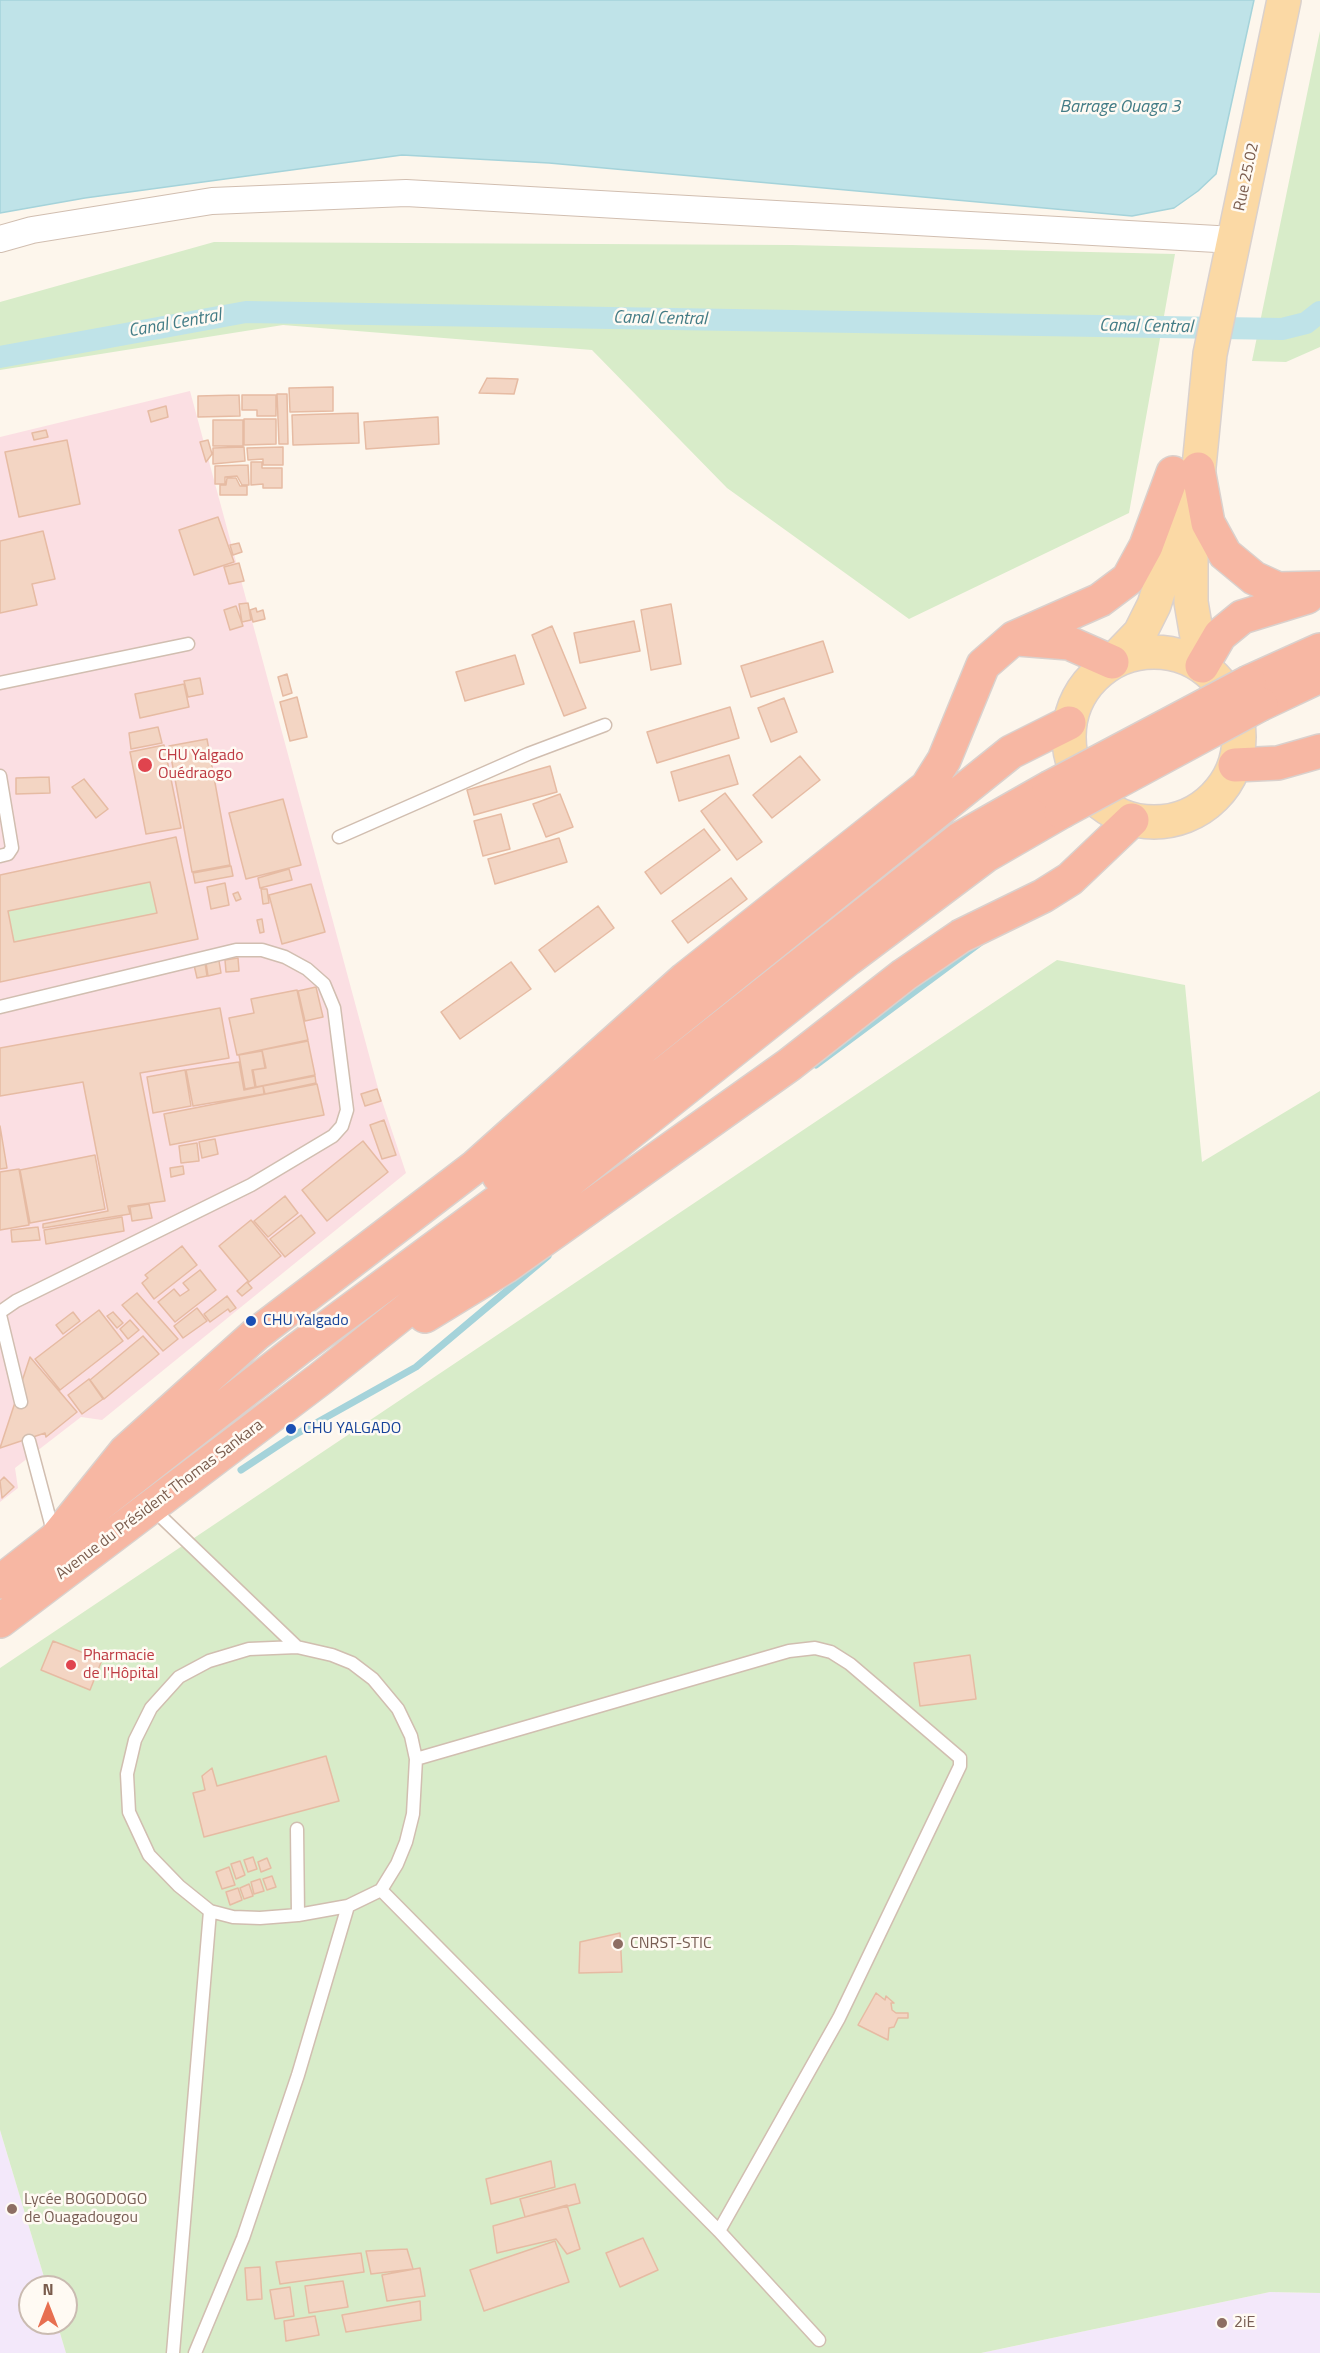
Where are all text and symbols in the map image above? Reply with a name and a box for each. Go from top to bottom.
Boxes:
water label: Barrage Ouaga 3 [1060,97,1180,119]
street label: Rue 25.02 [1230,141,1264,213]
water label: Canal Central [127,305,223,343]
water label: Canal Central [613,307,707,331]
water label: Canal Central [1099,315,1193,339]
place label: CHU Yalgado Ouédraogo [158,746,244,784]
marker: CHU Yalgado Ouédraogo [136,756,154,774]
place label: CHU Yalgado [263,1311,349,1331]
marker: CHU Yalgado [244,1314,258,1328]
street label: Avenue du Président Thomas Sankara [53,1416,267,1584]
place label: CHU YALGADO [303,1419,401,1439]
marker: CHU YALGADO [284,1422,298,1436]
place label: Pharmacie de l'Hôpital [83,1646,159,1684]
marker: Pharmacie de l'Hôpital [64,1658,78,1672]
place label: CNRST-STIC [630,1934,712,1954]
marker: CNRST-STIC [611,1937,625,1951]
place label: Lycée BOGODOGO de Ouagadougou [24,2190,147,2228]
marker: Lycée BOGODOGO de Ouagadougou [5,2202,19,2216]
north arrow [18,2275,78,2335]
text: N [42,2277,54,2301]
place label: 2iE [1234,2313,1255,2333]
marker: 2iE [1215,2316,1229,2330]

